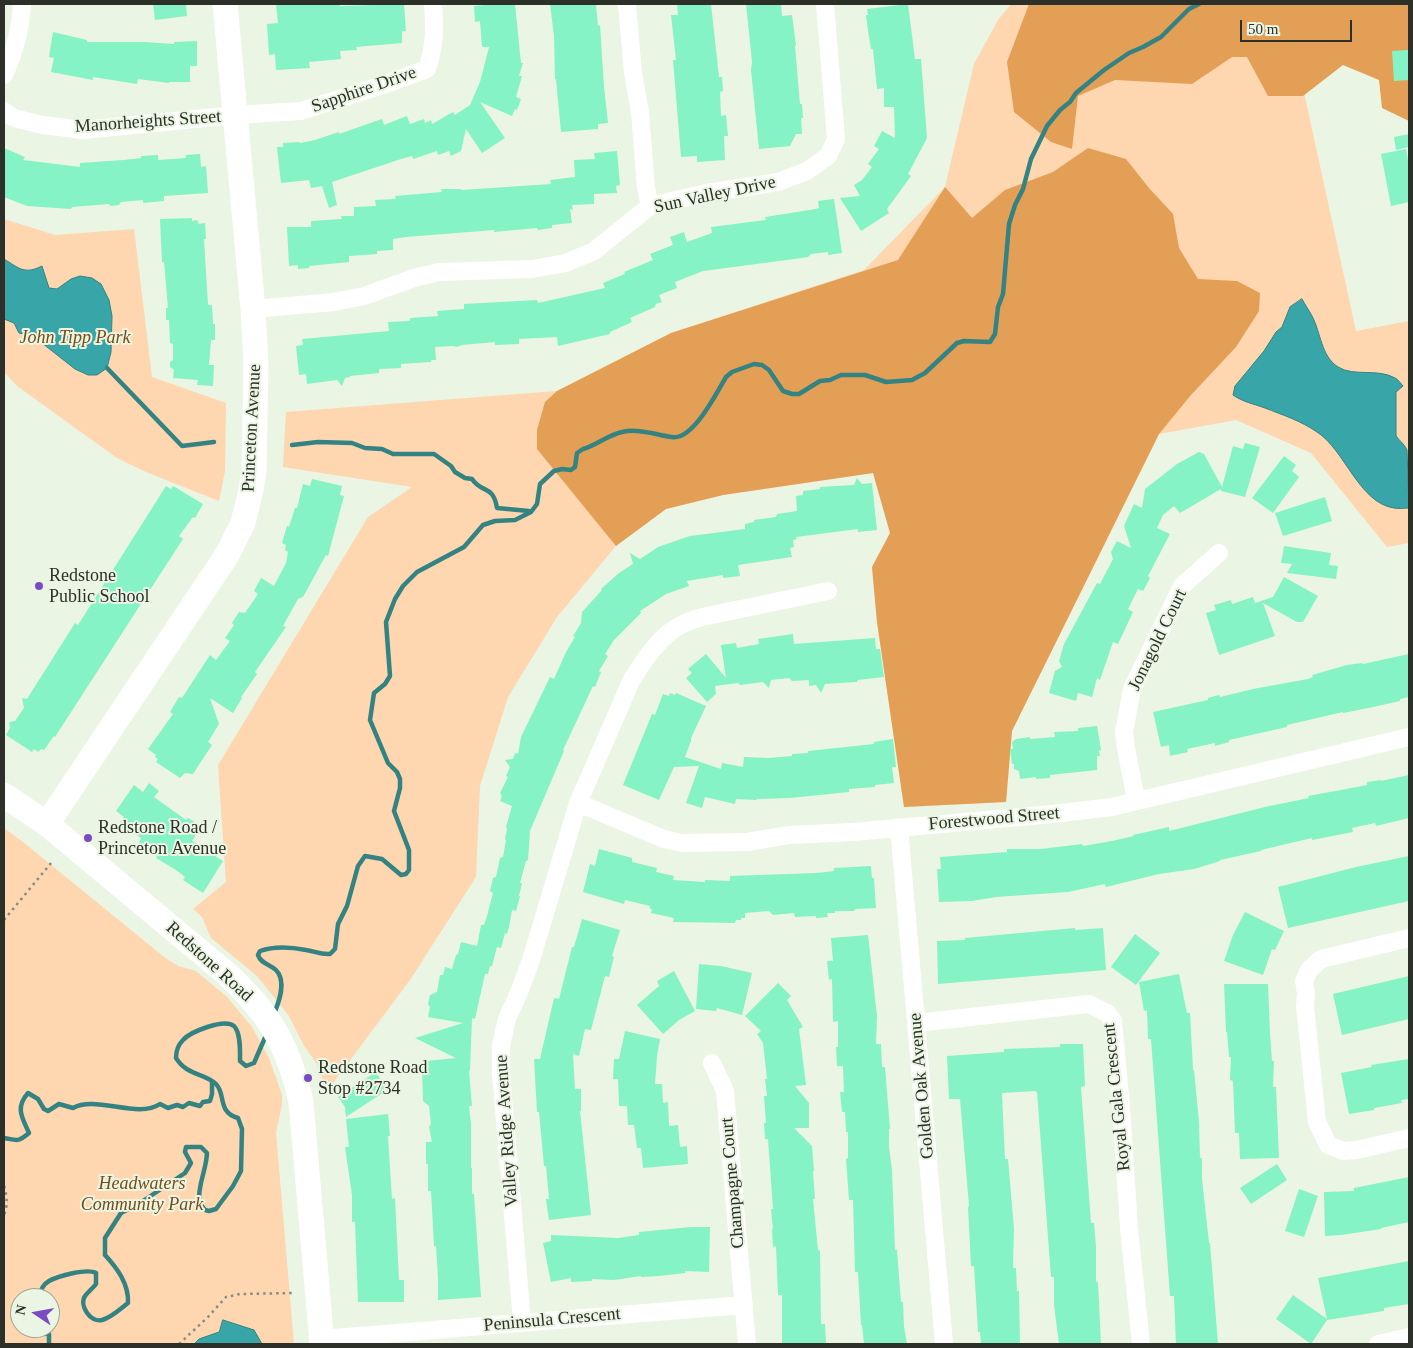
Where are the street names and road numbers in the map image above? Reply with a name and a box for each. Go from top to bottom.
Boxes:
street label: Sapphire Drive [309,62,419,118]
street label: Manorheights Street [74,106,222,138]
street label: Sun Valley Drive [652,172,778,218]
street label: Princeton Avenue [238,363,266,493]
street label: Jonagold Court [1124,586,1192,694]
street label: Forestwood Street [928,803,1060,835]
street label: Redstone Road [161,917,257,1007]
street label: Golden Oak Avenue [905,1012,939,1160]
street label: Royal Gala Crescent [1098,1022,1136,1172]
street label: Valley Ridge Avenue [491,1054,523,1208]
street label: Champagne Court [717,1117,749,1249]
street label: Peninsula Crescent [483,1303,621,1337]

